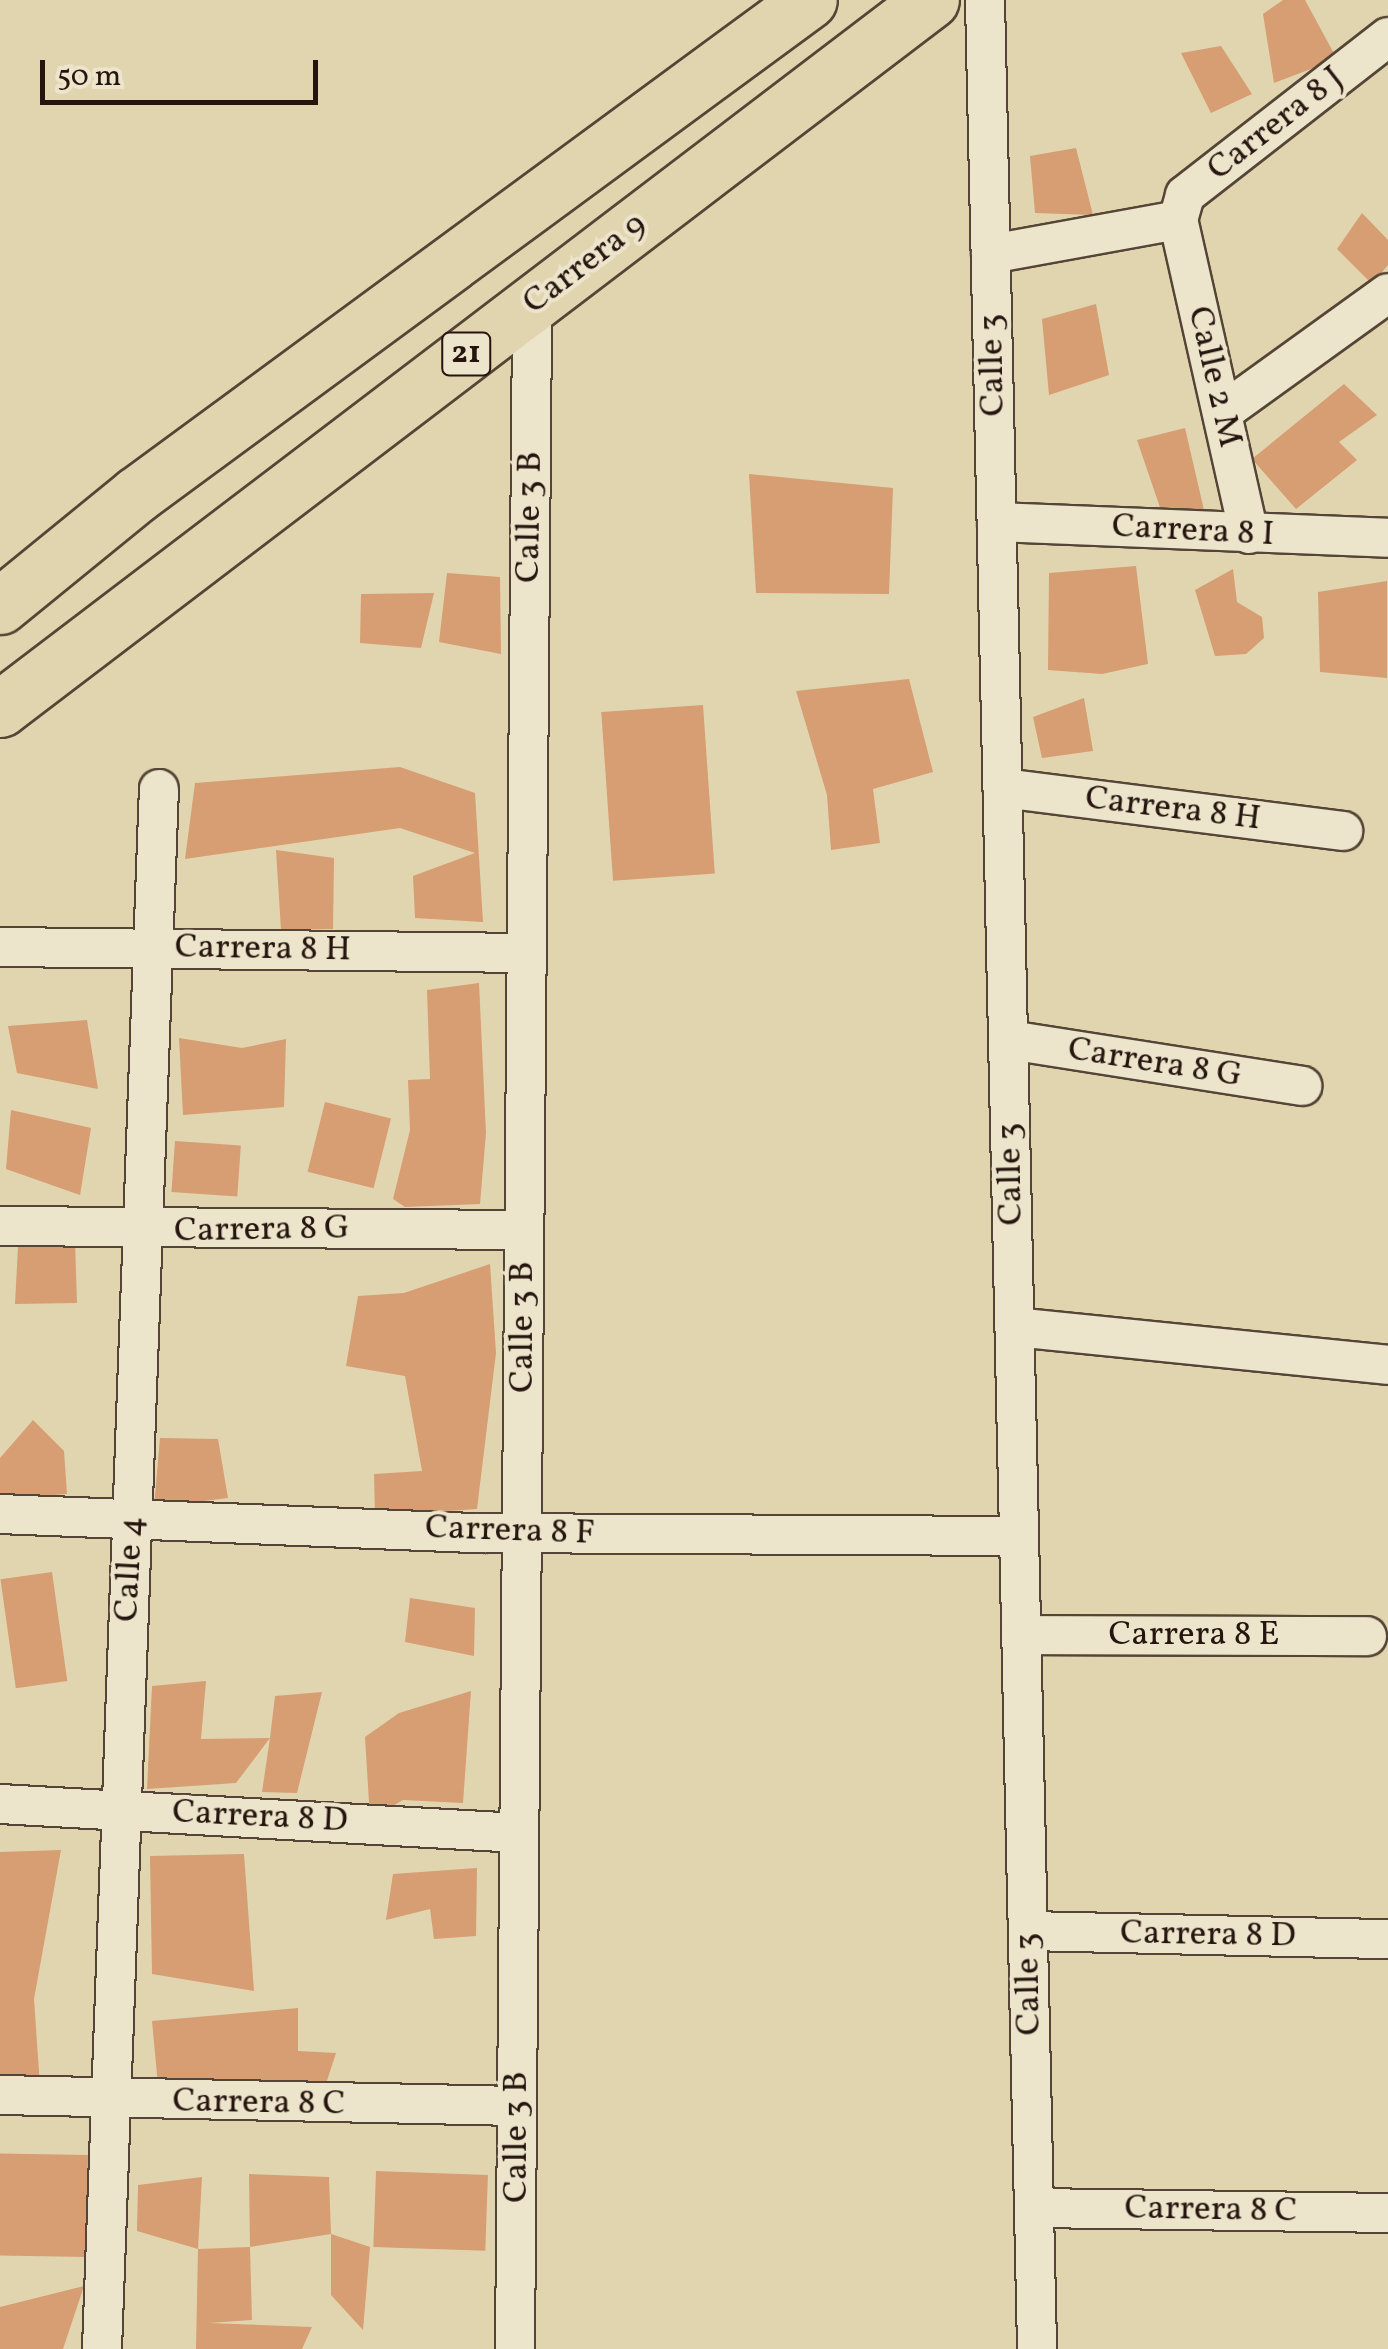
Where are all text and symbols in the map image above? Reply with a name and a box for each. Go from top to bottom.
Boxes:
scale bar [45,40,322,102]
text: 50 m [57,56,121,98]
street label: Carrera 8 J [1199,58,1353,190]
street label: Carrera 9 [515,204,655,324]
street label: Calle 2 M [1177,303,1251,451]
street label: Calle 3 [971,313,1015,417]
road number: 21 [441,327,491,381]
street label: Calle 3 B [508,451,552,583]
street label: Carrera 8 I [1111,506,1275,556]
street label: Carrera 8 H [1083,777,1263,841]
street label: Carrera 8 H [174,926,352,972]
street label: Carrera 8 G [1065,1029,1245,1097]
street label: Calle 3 [989,1122,1033,1226]
street label: Carrera 8 G [174,1207,350,1253]
street label: Calle 3 B [502,1261,544,1393]
street label: Carrera 8 F [424,1507,596,1555]
street label: Calle 4 [106,1515,154,1623]
street label: Carrera 8 E [1108,1614,1280,1656]
street label: Carrera 8 D [171,1791,349,1843]
street label: Carrera 8 D [1120,1912,1296,1958]
street label: Calle 3 [1007,1932,1051,2036]
street label: Calle 3 B [496,2071,538,2203]
street label: Carrera 8 C [172,2080,346,2126]
street label: Carrera 8 C [1124,2187,1298,2233]

